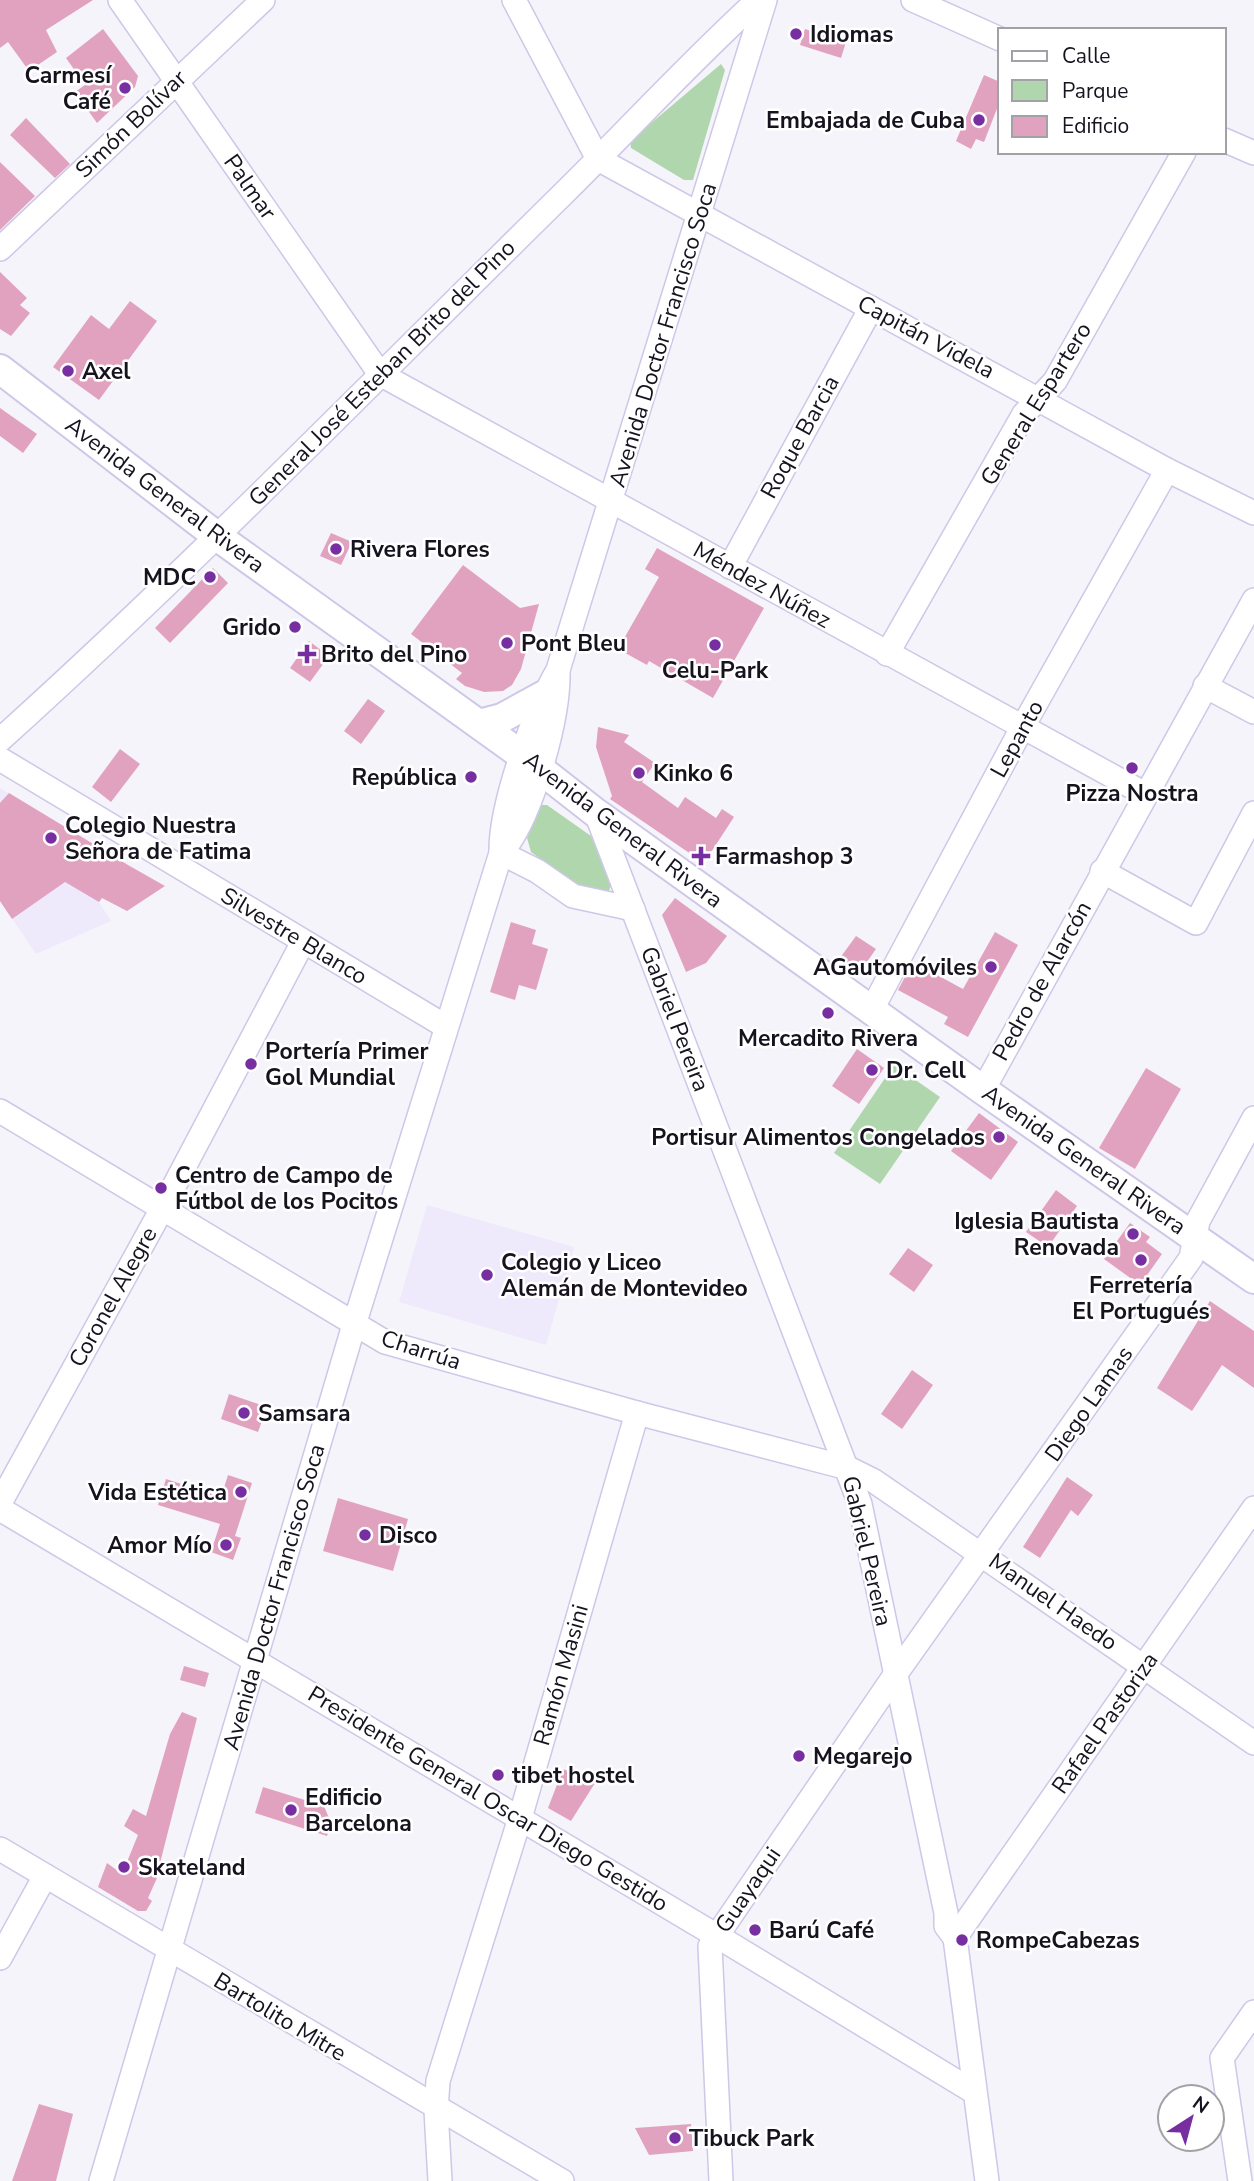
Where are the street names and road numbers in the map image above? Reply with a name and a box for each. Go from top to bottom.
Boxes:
street label: Simón Bolívar [69,62,194,185]
street label: Palmar [216,148,284,226]
street label: Avenida Doctor Francisco Soca [602,179,724,491]
street label: General José Esteban Brito del Pino [242,233,522,513]
street label: Capitán Videla [852,288,1000,386]
street label: General Espartero [973,316,1099,492]
street label: Roque Barcia [753,370,847,504]
street label: Avenida General Rivera [59,410,271,580]
street label: Méndez Núñez [688,534,836,636]
street label: Lepanto [983,695,1051,783]
street label: Avenida General Rivera [517,745,729,915]
street label: Silvestre Blanco [215,880,373,992]
street label: Pedro de Alarcón [985,896,1099,1066]
street label: Gabriel Pereira [633,942,717,1096]
street label: Avenida General Rivera [976,1078,1192,1242]
street label: Coronel Alegre [62,1221,164,1373]
street label: Charrúa [377,1323,465,1377]
street label: Diego Lamas [1038,1340,1140,1468]
street label: Avenida Doctor Francisco Soca [215,1440,333,1754]
street label: Gabriel Pereira [835,1473,899,1629]
street label: Manuel Haedo [982,1546,1124,1658]
street label: Ramón Masini [526,1601,596,1749]
street label: Rafael Pastoriza [1045,1646,1165,1800]
street label: Presidente General Oscar Diego Gestido [302,1679,674,1919]
street label: Guayaqui [708,1841,788,1939]
street label: Bartolito Mitre [208,1965,352,2069]

